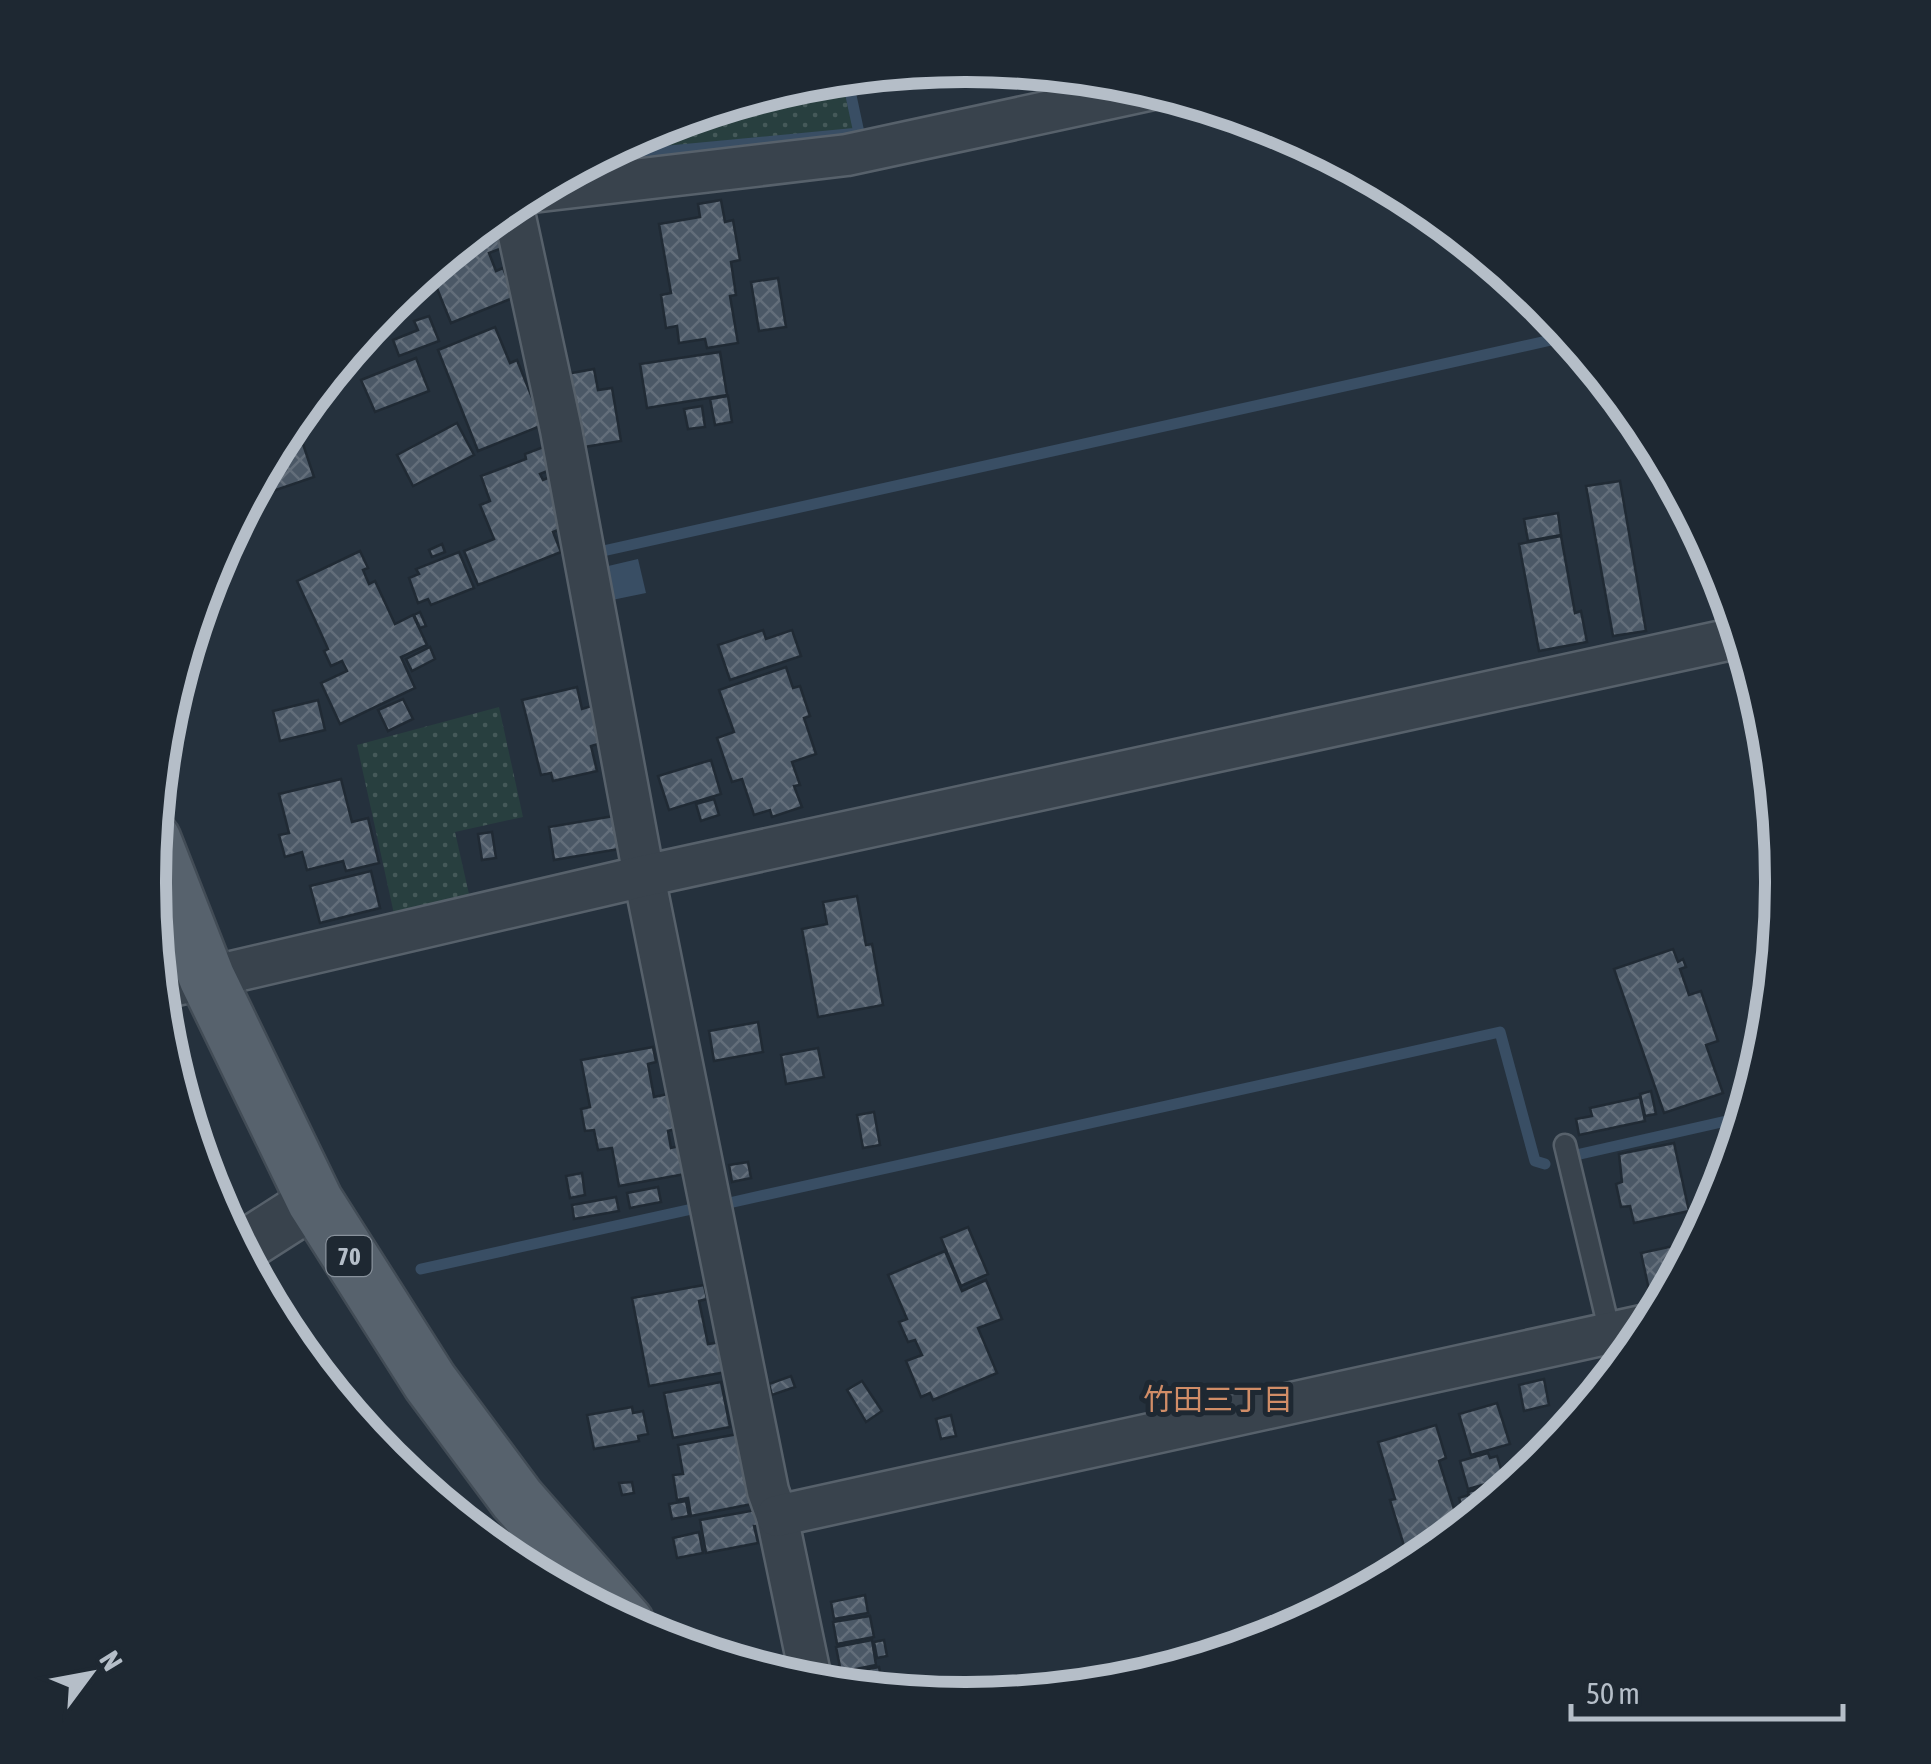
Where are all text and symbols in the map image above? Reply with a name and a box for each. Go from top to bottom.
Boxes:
road number: 70 [326,1236,372,1276]
district label: 竹田三丁目 [1143,1382,1293,1416]
north arrow [40,1624,140,1724]
text: N [93,1645,129,1676]
scale bar [1571,1659,1844,1721]
text: 50 m [1586,1676,1640,1710]

